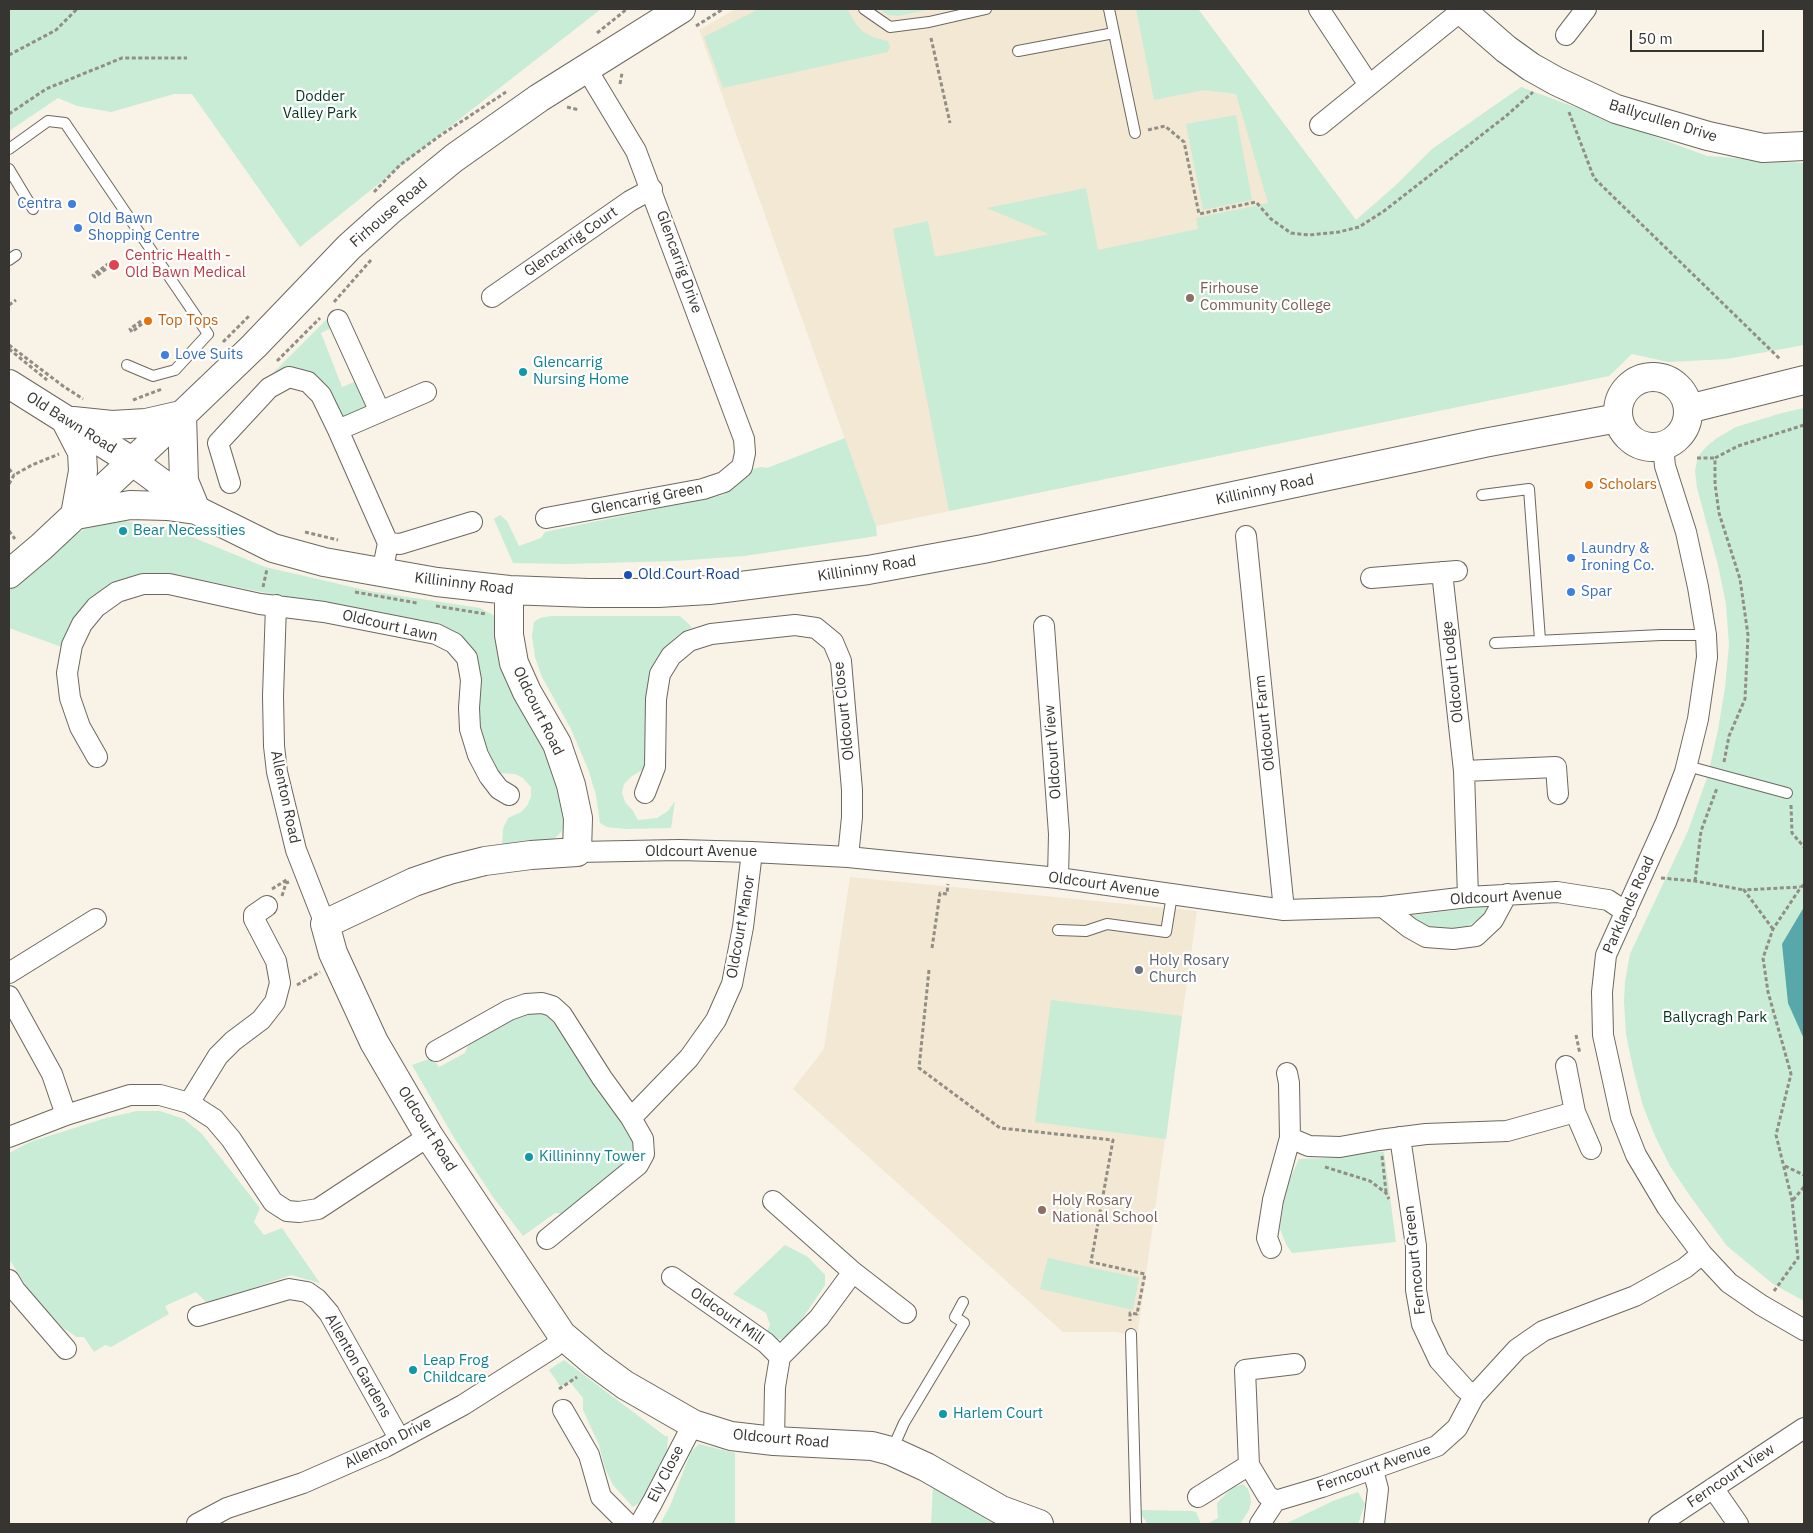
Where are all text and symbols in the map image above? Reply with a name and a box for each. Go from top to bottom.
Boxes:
scale bar [1633,20,1767,52]
text: 50 m [1638,29,1673,48]
park label: Dodder Valley Park [283,88,357,123]
street label: Ballycullen Drive [1607,96,1719,146]
street label: Firhouse Road [347,175,431,251]
place label: Centra [17,195,62,213]
marker: Centra [66,198,78,210]
street label: Glencarrig Court [521,203,621,281]
street label: Glencarrig Drive [652,208,706,316]
place label: Old Bawn Shopping Centre [88,210,200,245]
marker: Old Bawn Shopping Centre [72,222,84,234]
place label: Centric Health - Old Bawn Medical [125,247,246,282]
marker: Centric Health - Old Bawn Medical [107,258,121,272]
place label: Firhouse Community College [1200,280,1331,315]
marker: Firhouse Community College [1184,292,1196,304]
place label: Top Tops [158,312,218,330]
marker: Top Tops [142,315,154,327]
place label: Love Suits [175,346,243,364]
marker: Love Suits [159,349,171,361]
place label: Glencarrig Nursing Home [533,354,629,389]
marker: Glencarrig Nursing Home [517,366,529,378]
street label: Old Bawn Road [23,388,119,458]
street label: Killininny Road [1214,471,1316,509]
place label: Scholars [1599,476,1657,494]
street label: Glencarrig Green [589,479,705,519]
marker: Scholars [1583,479,1595,491]
place label: Bear Necessities [133,522,245,540]
marker: Bear Necessities [117,525,129,537]
place label: Laundry & Ironing Co. [1581,540,1655,575]
street label: Killininny Road [816,552,918,586]
marker: Laundry & Ironing Co. [1565,552,1577,564]
place label: Old Court Road [638,566,740,584]
street label: Killininny Road [413,569,515,599]
marker: Old Court Road [622,569,634,581]
place label: Spar [1581,583,1612,601]
marker: Spar [1565,586,1577,598]
street label: Oldcourt Lawn [340,606,440,646]
street label: Oldcourt Lodge [1439,620,1467,724]
street label: Oldcourt Close [830,661,858,761]
street label: Oldcourt Road [509,664,567,758]
street label: Oldcourt Farm [1251,674,1279,772]
street label: Oldcourt View [1041,704,1065,800]
street label: Allenton Road [266,749,304,845]
street label: Oldcourt Avenue [645,843,757,861]
street label: Parklands Road [1599,853,1659,957]
street label: Oldcourt Avenue [1047,868,1161,902]
street label: Oldcourt Manor [723,874,759,980]
street label: Oldcourt Avenue [1449,885,1563,909]
place label: Holy Rosary Church [1149,952,1229,987]
marker: Holy Rosary Church [1133,964,1145,976]
park label: Ballycragh Park [1663,1009,1767,1027]
street label: Oldcourt Road [394,1083,460,1175]
place label: Killininny Tower [539,1148,645,1166]
marker: Killininny Tower [523,1151,535,1163]
place label: Holy Rosary National School [1052,1192,1158,1227]
marker: Holy Rosary National School [1036,1204,1048,1216]
street label: Ferncourt Green [1400,1204,1430,1316]
street label: Oldcourt Mill [687,1284,767,1348]
street label: Allenton Gardens [321,1311,395,1421]
place label: Leap Frog Childcare [423,1352,489,1387]
marker: Leap Frog Childcare [407,1364,419,1376]
place label: Harlem Court [953,1405,1043,1423]
marker: Harlem Court [937,1408,949,1420]
street label: Allenton Drive [342,1413,434,1473]
street label: Oldcourt Road [732,1426,830,1452]
street label: Ferncourt Avenue [1315,1440,1433,1496]
street label: Ferncourt View [1684,1440,1778,1512]
street label: Ely Close [644,1443,688,1505]

